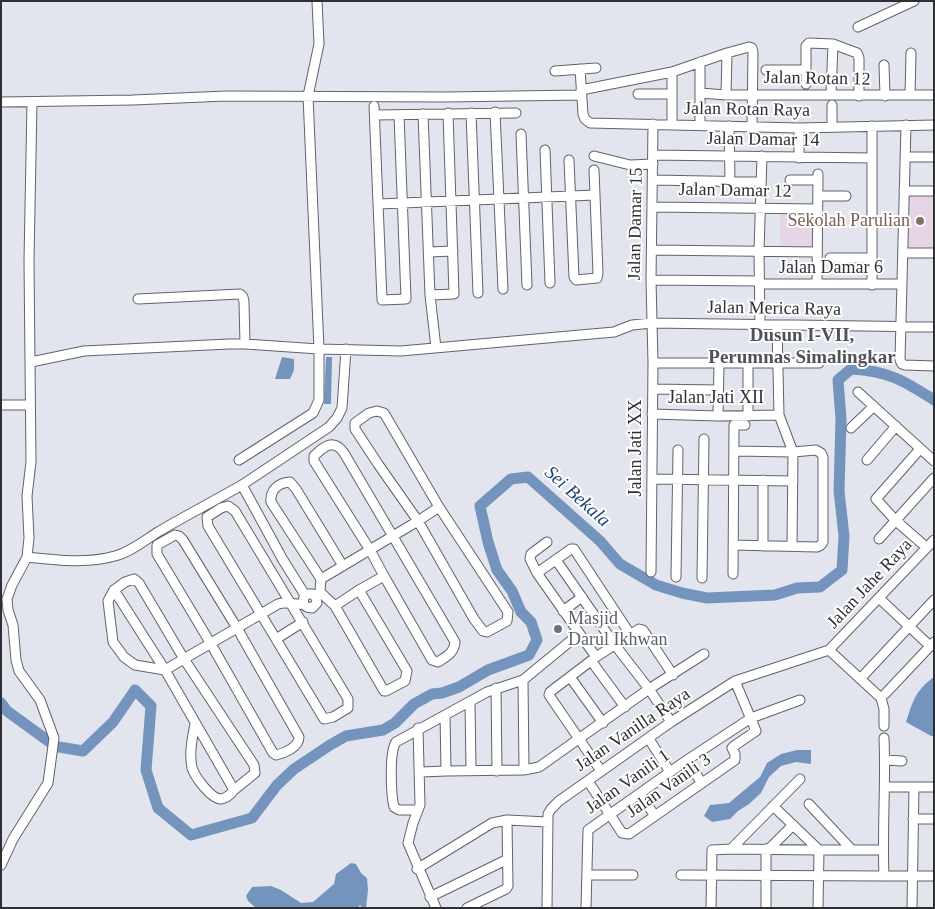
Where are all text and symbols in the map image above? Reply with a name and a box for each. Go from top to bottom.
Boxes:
street label: Jalan Rotan 12 [763,67,871,91]
street label: Jalan Rotan Raya [684,98,810,122]
street label: Jalan Damar 14 [706,128,820,152]
street label: Jalan Damar 15 [624,167,648,281]
street label: Jalan Damar 12 [678,179,792,203]
place label: Sekolah Parulian [788,210,910,232]
marker: Sekolah Parulian [914,215,926,227]
street label: Jalan Damar 6 [779,257,883,279]
street label: Jalan Merica Raya [707,297,841,321]
district label: Dusun I-VII, Perumnas Simalingkar [708,325,896,369]
street label: Jalan Jati XII [668,387,764,409]
street label: Jalan Jati XX [625,400,647,496]
water label: Sei Bekala [539,462,615,532]
street label: Jalan Jahe Raya [823,535,917,633]
place label: Masjid Darul Ikhwan [568,608,667,650]
marker: Masjid Darul Ikhwan [552,623,564,635]
street label: Jalan Vanilla Raya [571,684,695,776]
street label: Jalan Vanili 1 [582,745,674,819]
street label: Jalan Vanili 3 [623,749,715,823]

